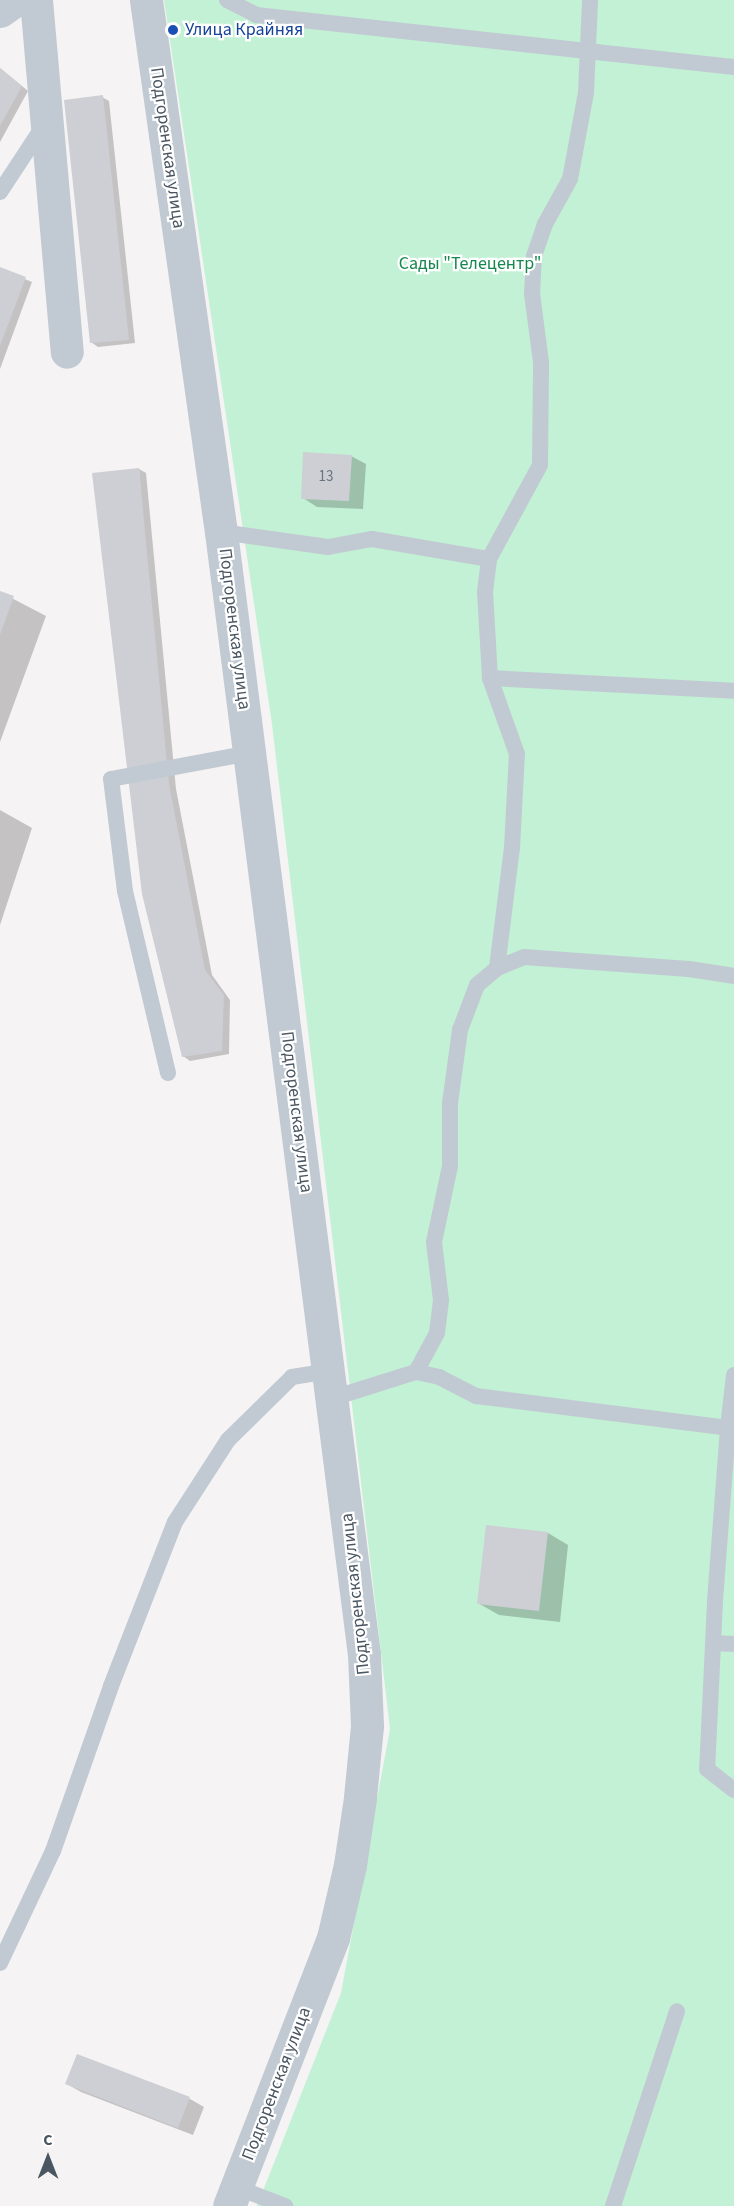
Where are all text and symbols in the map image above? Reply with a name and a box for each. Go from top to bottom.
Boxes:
place label: Улица Крайняя [185,19,303,41]
marker: Улица Крайняя [166,23,180,37]
street label: Подгоренская улица [145,66,189,230]
park label: Сады "Телецентр" [399,253,541,275]
house number: 13 [319,468,333,486]
street label: Подгоренская улица [213,547,255,711]
street label: Подгоренская улица [275,1030,317,1194]
street label: Подгоренская улица [337,1512,375,1676]
street label: Подгоренская улица [238,2004,316,2164]
north arrow [18,2128,78,2188]
text: С [43,2129,53,2151]

